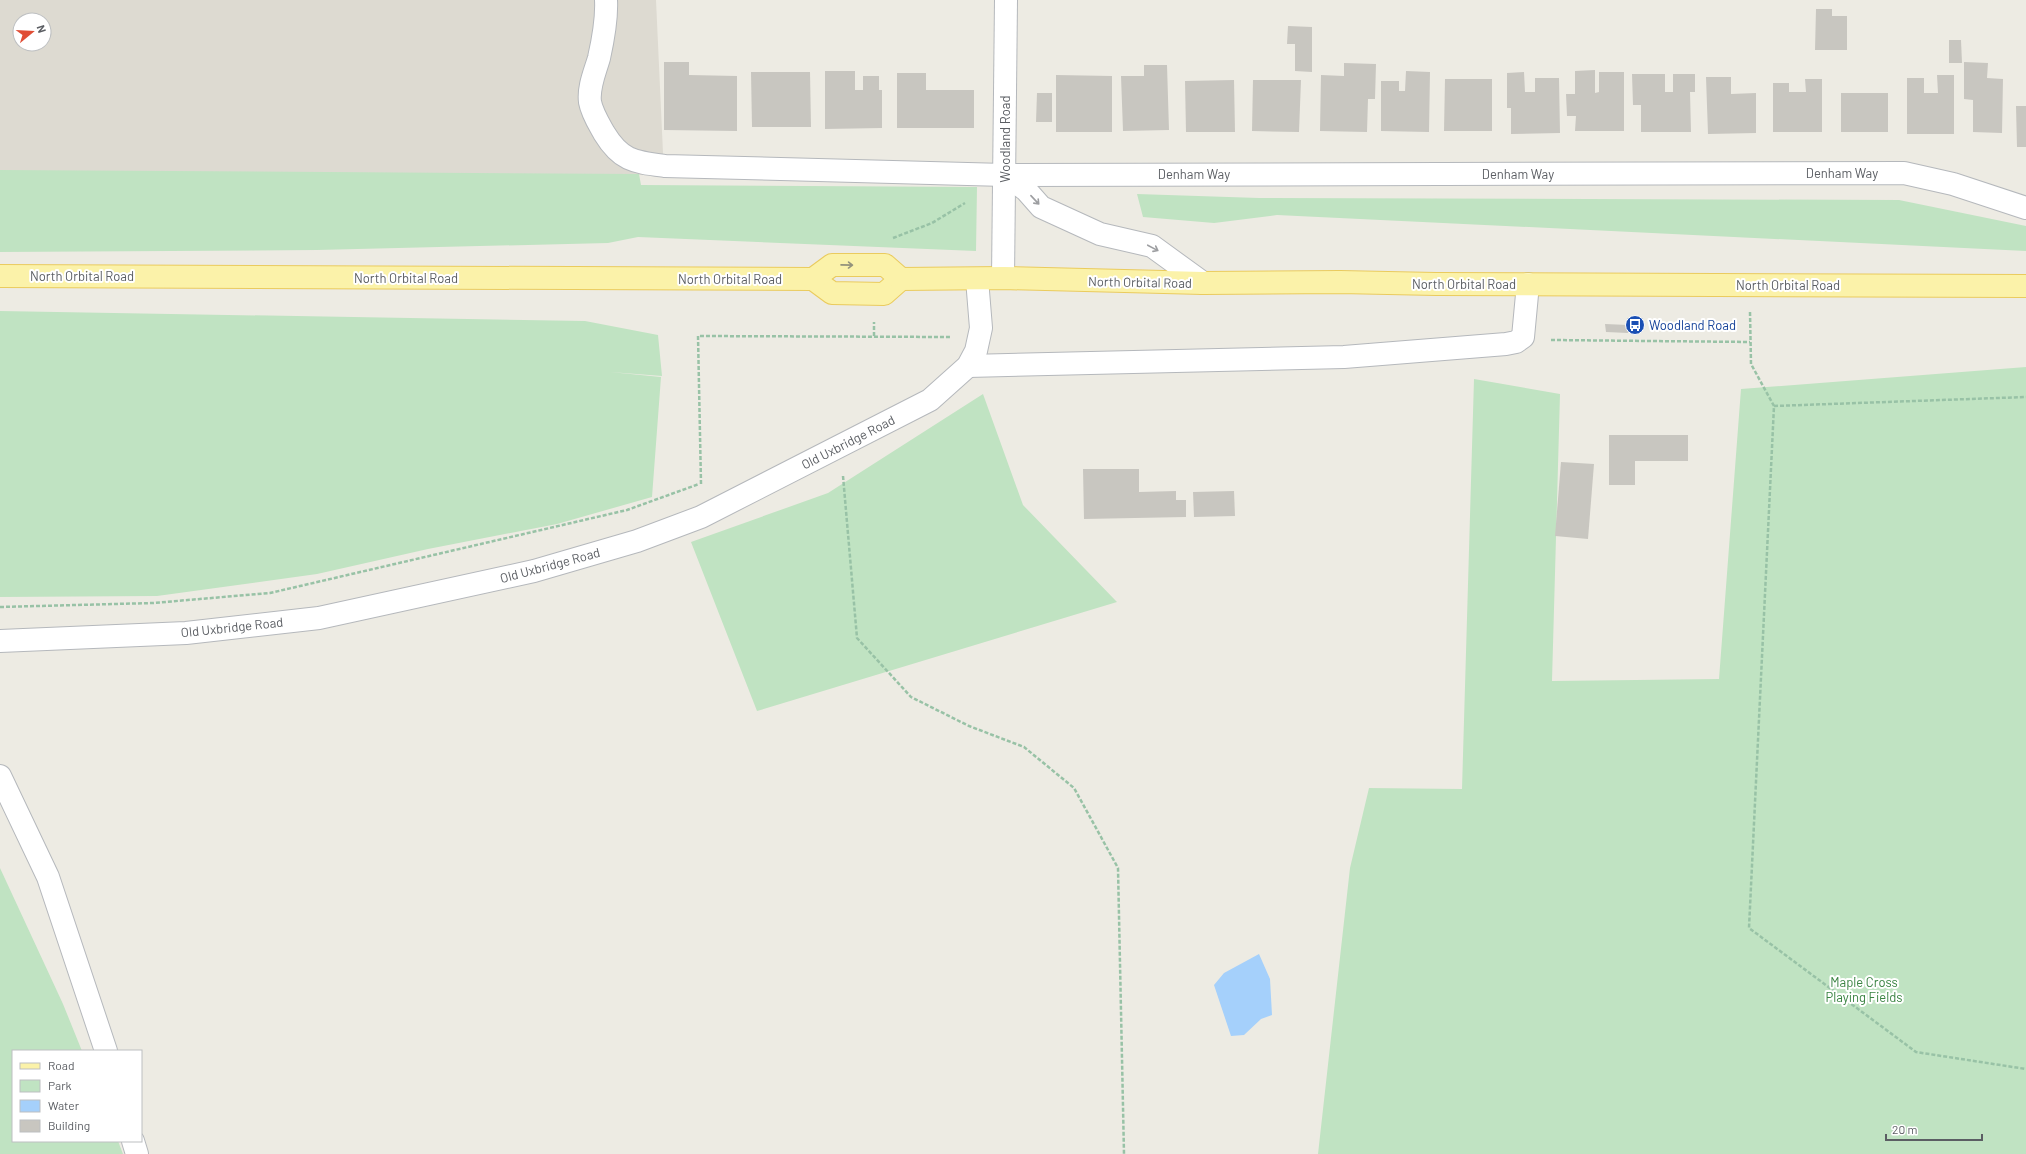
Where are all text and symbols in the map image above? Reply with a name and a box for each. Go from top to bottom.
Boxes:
north arrow [12,12,52,52]
text: N [35,23,49,34]
street label: Woodland Road [997,95,1013,183]
street label: Denham Way [1806,165,1878,181]
street label: Denham Way [1158,166,1230,182]
street label: Denham Way [1482,166,1554,182]
one-way arrow [1030,195,1039,205]
one-way arrow [1147,245,1159,253]
one-way arrow [840,261,853,269]
street label: North Orbital Road [30,268,134,284]
street label: North Orbital Road [354,270,458,286]
street label: North Orbital Road [678,271,782,287]
street label: North Orbital Road [1088,273,1192,291]
street label: North Orbital Road [1412,276,1516,292]
street label: North Orbital Road [1736,277,1840,293]
bus stop icon: Woodland Road [1624,314,1646,336]
place label: Woodland Road [1649,317,1736,333]
street label: Old Uxbridge Road [799,412,897,472]
street label: Old Uxbridge Road [498,544,602,586]
street label: Old Uxbridge Road [180,614,284,640]
park label: Maple Cross Playing Fields [1825,974,1903,1005]
legend [12,1050,142,1142]
text: Road [48,1058,75,1072]
text: Park [48,1078,72,1092]
text: Water [48,1098,80,1112]
scale bar [1886,1116,1982,1142]
text: Building [48,1118,90,1132]
text: 20 m [1892,1122,1918,1136]

